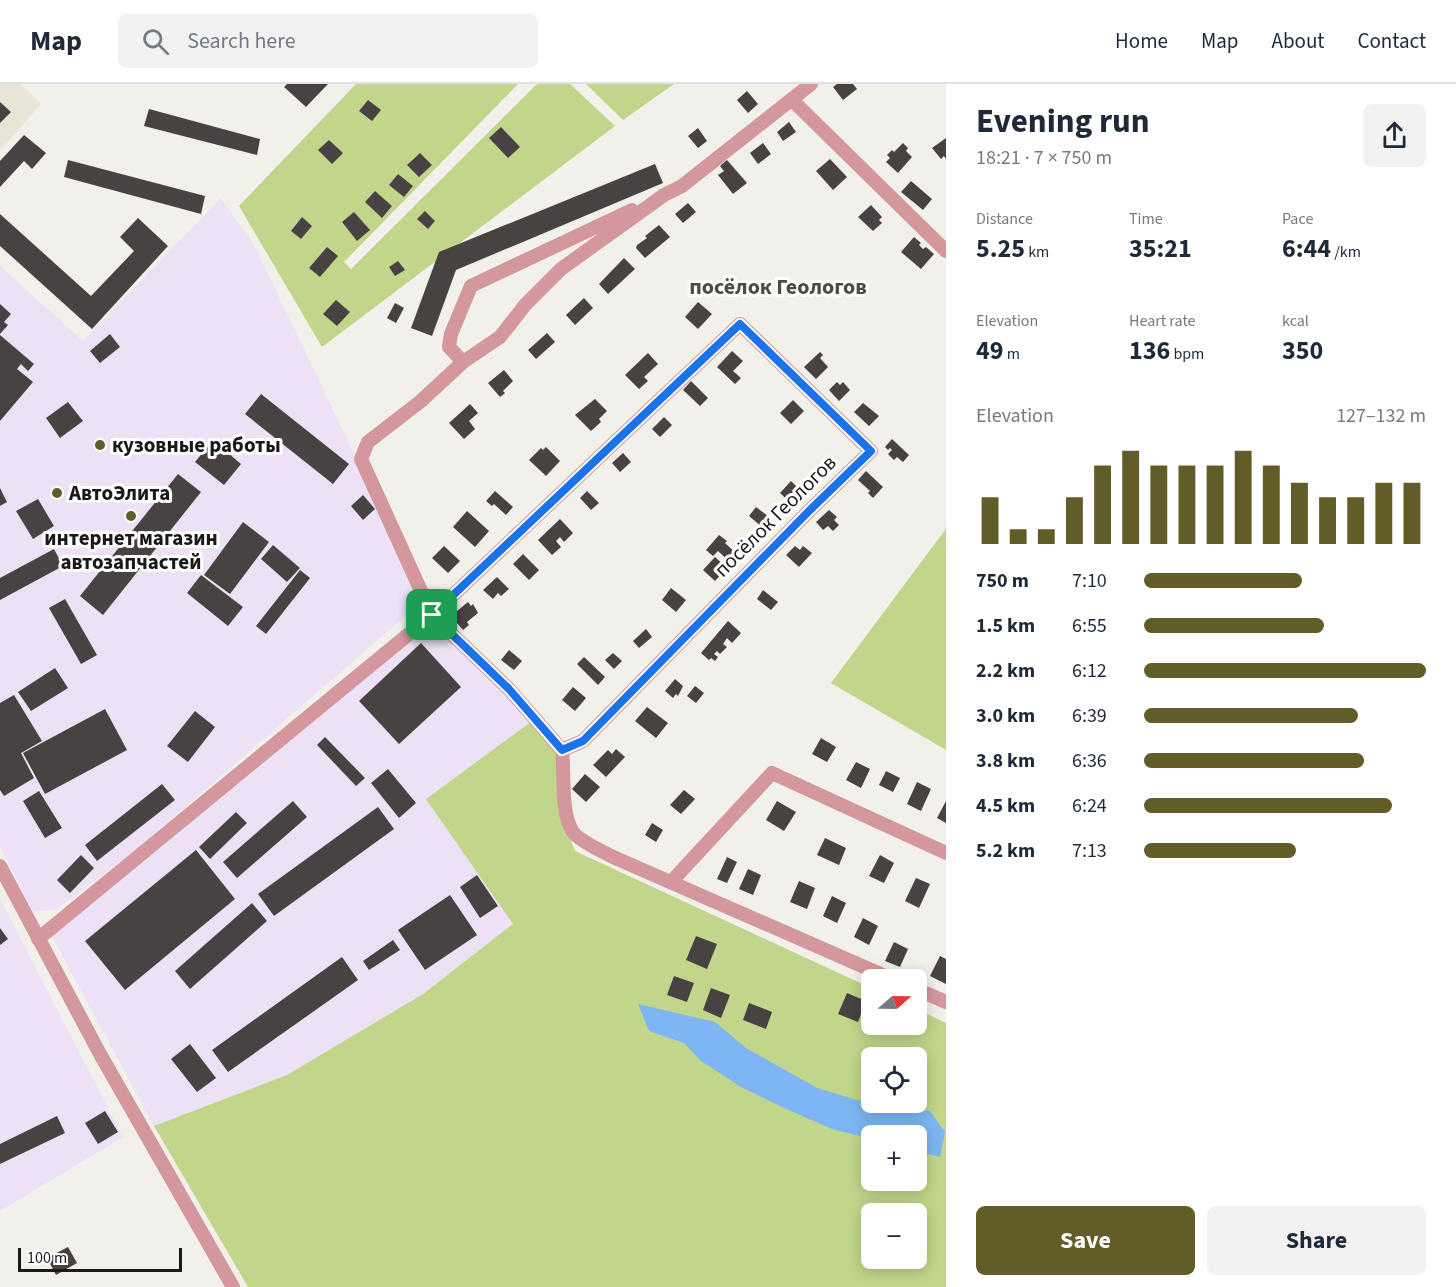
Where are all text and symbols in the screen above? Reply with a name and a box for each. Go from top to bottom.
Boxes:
search box [118,14,538,68]
text: Map [30,21,82,61]
icon: search [139,25,172,58]
text: Search here [187,25,296,57]
text: Home [1115,26,1168,56]
text: Map [1201,26,1239,56]
text: About [1272,26,1324,56]
text: Contact [1357,26,1426,56]
text: Evening run [976,98,1150,145]
button: share [1363,104,1426,167]
text: 18:21 · 7 × 750 m [976,144,1112,172]
text: Distance [976,208,1033,230]
text: Time [1129,208,1163,230]
text: Pace [1282,208,1313,230]
text: 5.25 [976,230,1025,267]
text: 35:21 [1129,230,1192,267]
text: 6:44 [1282,230,1331,267]
text: km [1025,241,1049,263]
text: /km [1331,241,1361,263]
district label: посёлок Геологов [689,271,867,303]
text: Elevation [976,310,1038,332]
text: Heart rate [1129,310,1196,332]
text: kcal [1282,310,1309,332]
text: 49 [976,332,1003,369]
text: 136 [1129,332,1170,369]
text: 350 [1282,332,1323,369]
text: m [1003,343,1020,365]
text: bpm [1170,343,1204,365]
text: Elevation [976,402,1054,430]
text: 127–132 m [1336,402,1426,430]
place label: кузовные работы [112,430,281,460]
marker: кузовные работы [93,438,107,452]
street label: посёлок Геологов [707,448,843,584]
place label: АвтоЭлита [68,478,170,508]
marker: АвтоЭлита [50,486,64,500]
marker: интернет магазин автозапчастей [124,509,138,523]
place label: интернет магазин автозапчастей [44,523,218,577]
text: 750 m [976,567,1029,595]
text: 7:10 [1072,567,1107,595]
pin [406,589,457,640]
icon: arrive [415,598,448,631]
text: 1.5 km [976,612,1035,640]
text: 6:55 [1072,612,1107,640]
text: 2.2 km [976,657,1035,685]
text: 6:12 [1072,657,1107,685]
text: 3.0 km [976,702,1035,730]
text: 6:39 [1072,702,1107,730]
text: 3.8 km [976,747,1035,775]
text: 6:36 [1072,747,1107,775]
text: 4.5 km [976,792,1035,820]
text: 6:24 [1072,792,1107,820]
text: 5.2 km [976,837,1035,865]
text: 7:13 [1072,837,1107,865]
north arrow [861,969,927,1035]
map controls [861,969,927,1269]
button: locate [861,1047,927,1113]
button: + [861,1125,927,1191]
button: − [861,1203,927,1269]
button: Save [976,1206,1195,1275]
button: Share [1207,1206,1426,1275]
scale bar [18,1245,182,1272]
text: 100 m [27,1247,67,1269]

